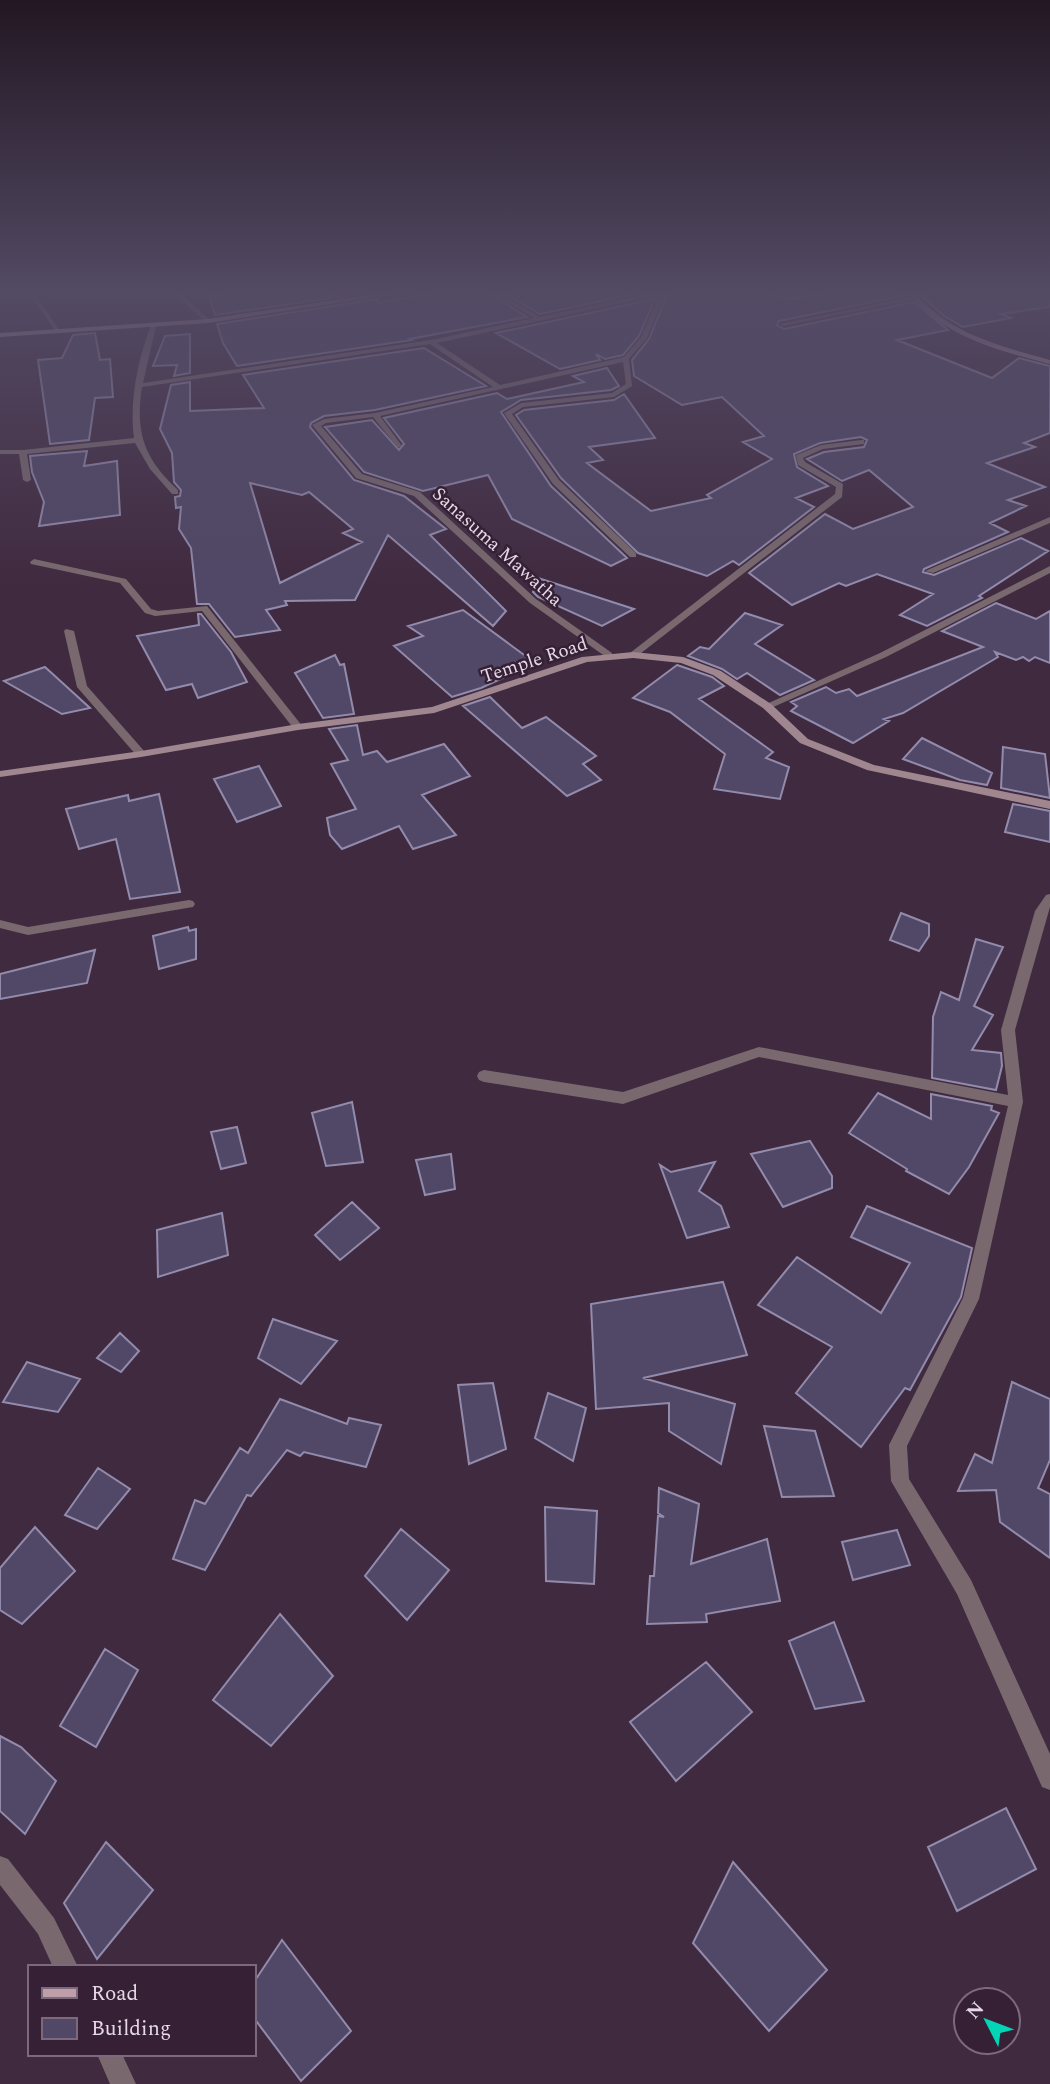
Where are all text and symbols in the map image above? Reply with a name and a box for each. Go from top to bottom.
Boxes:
street label: Sanasuma Mawatha [425,480,569,614]
street label: Temple Road [477,630,592,691]
legend [28,1965,256,2056]
text: Road [91,1978,138,2010]
north arrow [952,1986,1022,2056]
text: N [960,1995,991,2026]
text: Building [91,2013,171,2045]

